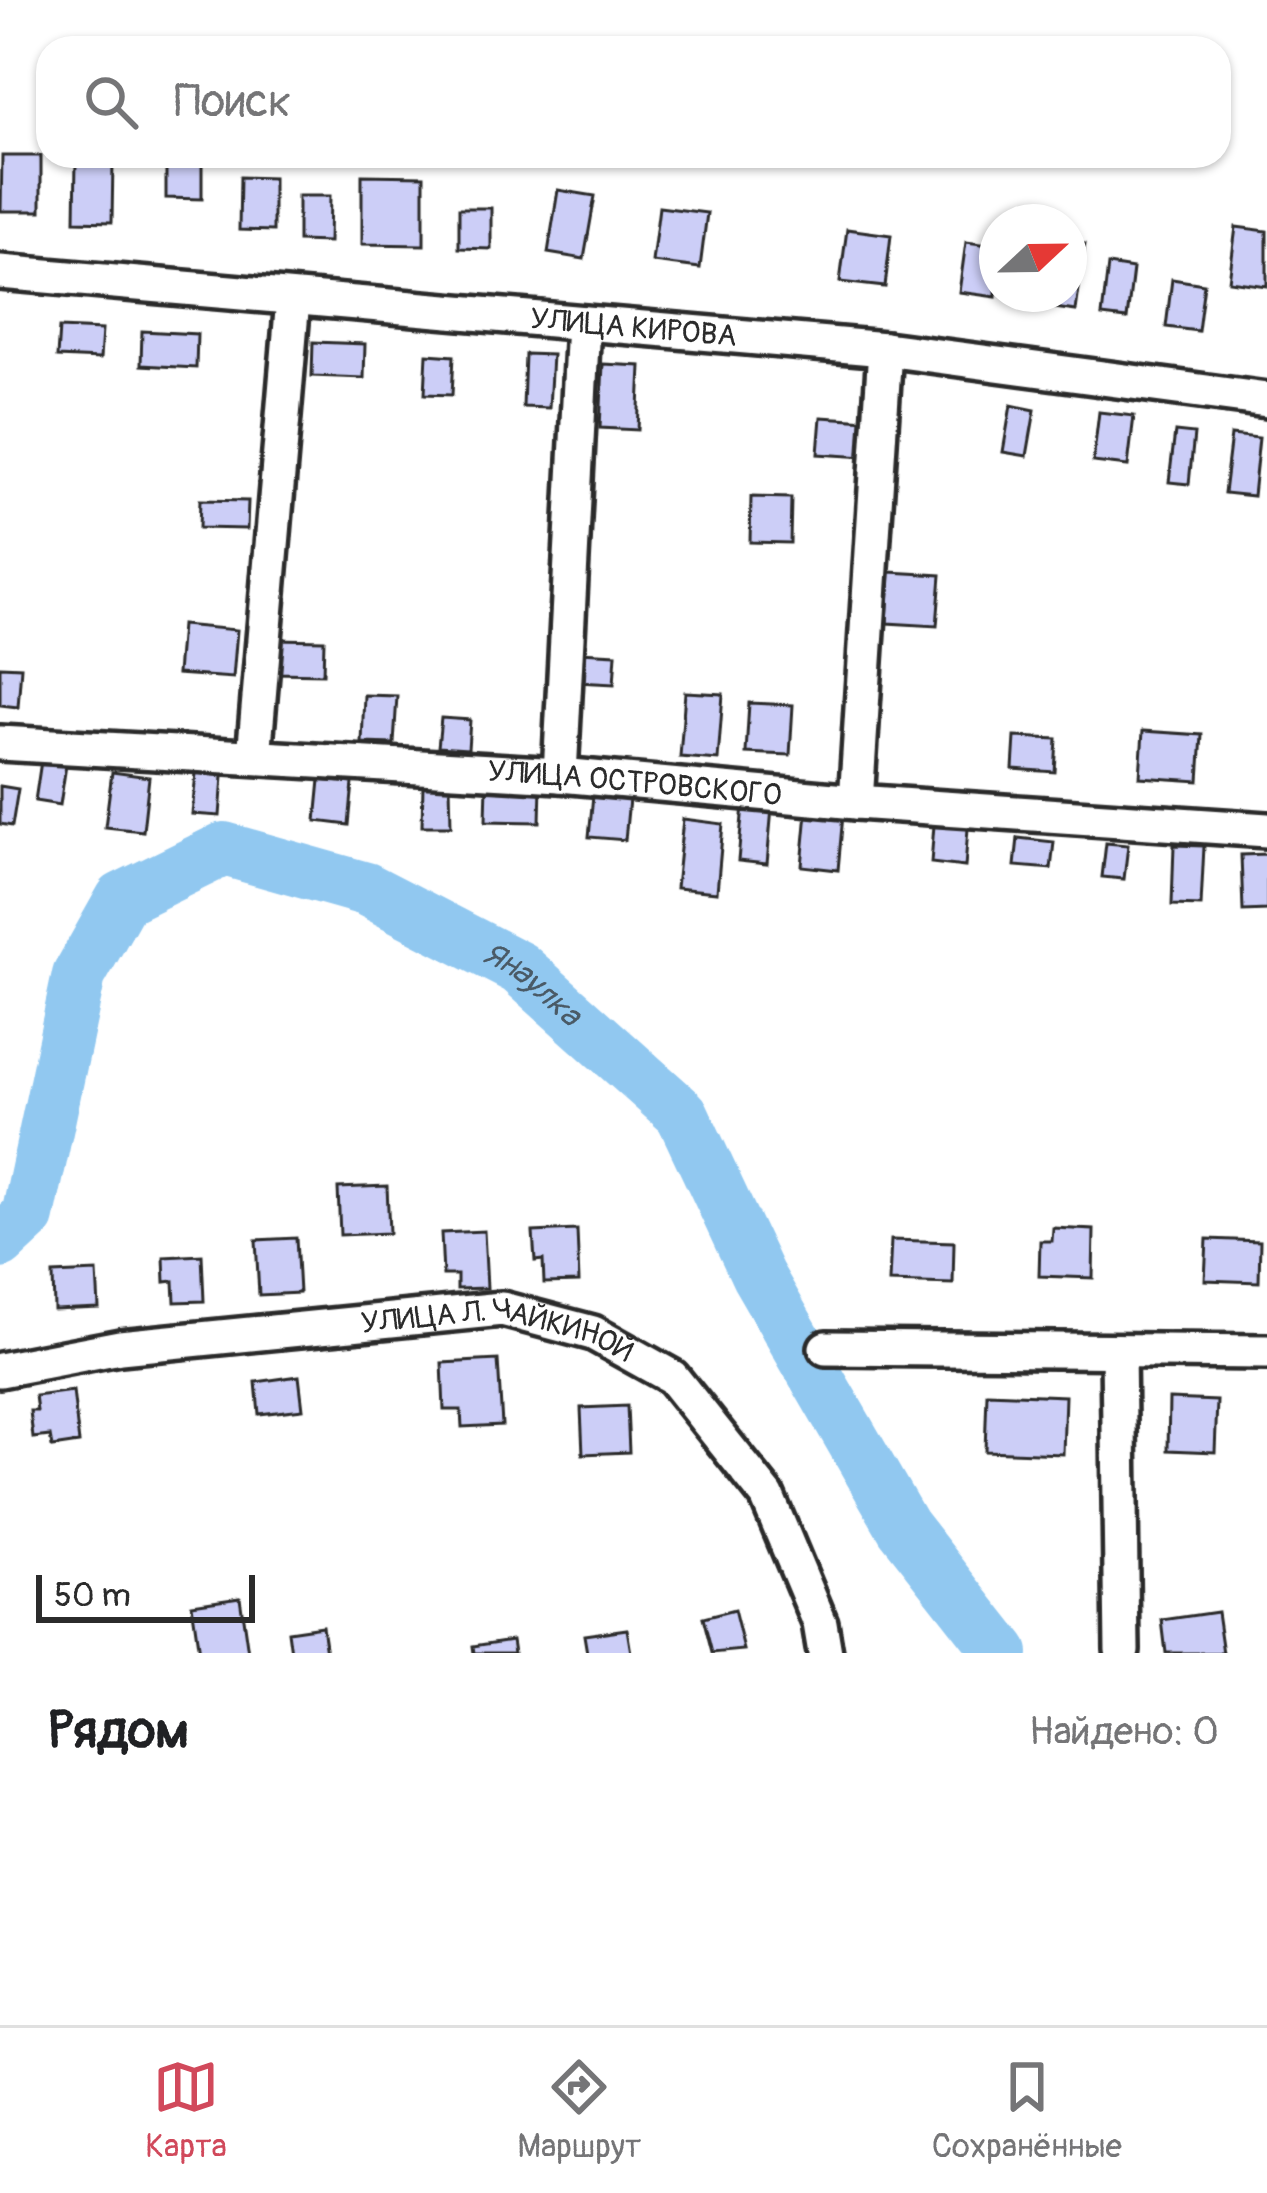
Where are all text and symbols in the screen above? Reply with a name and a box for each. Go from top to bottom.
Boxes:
search box [36,36,1231,168]
icon: search [78,69,144,135]
text: Поиск [174,74,291,130]
north arrow [979,204,1087,312]
street label: УЛИЦА КИРОВА [529,300,738,355]
street label: УЛИЦА ОСТРОВСКОГО [487,752,783,814]
water label: Янаулка [476,933,591,1036]
street label: УЛИЦА Л. ЧАЙКИНОЙ [359,1290,640,1370]
scale bar [36,1569,255,1622]
text: 50 m [54,1575,131,1616]
text: Рядом [48,1699,189,1763]
text: Найдено: 0 [1029,1707,1219,1756]
tab: Карта [145,2054,227,2167]
tab: Маршрут [517,2054,641,2167]
tab: Сохранённые [932,2054,1122,2167]

